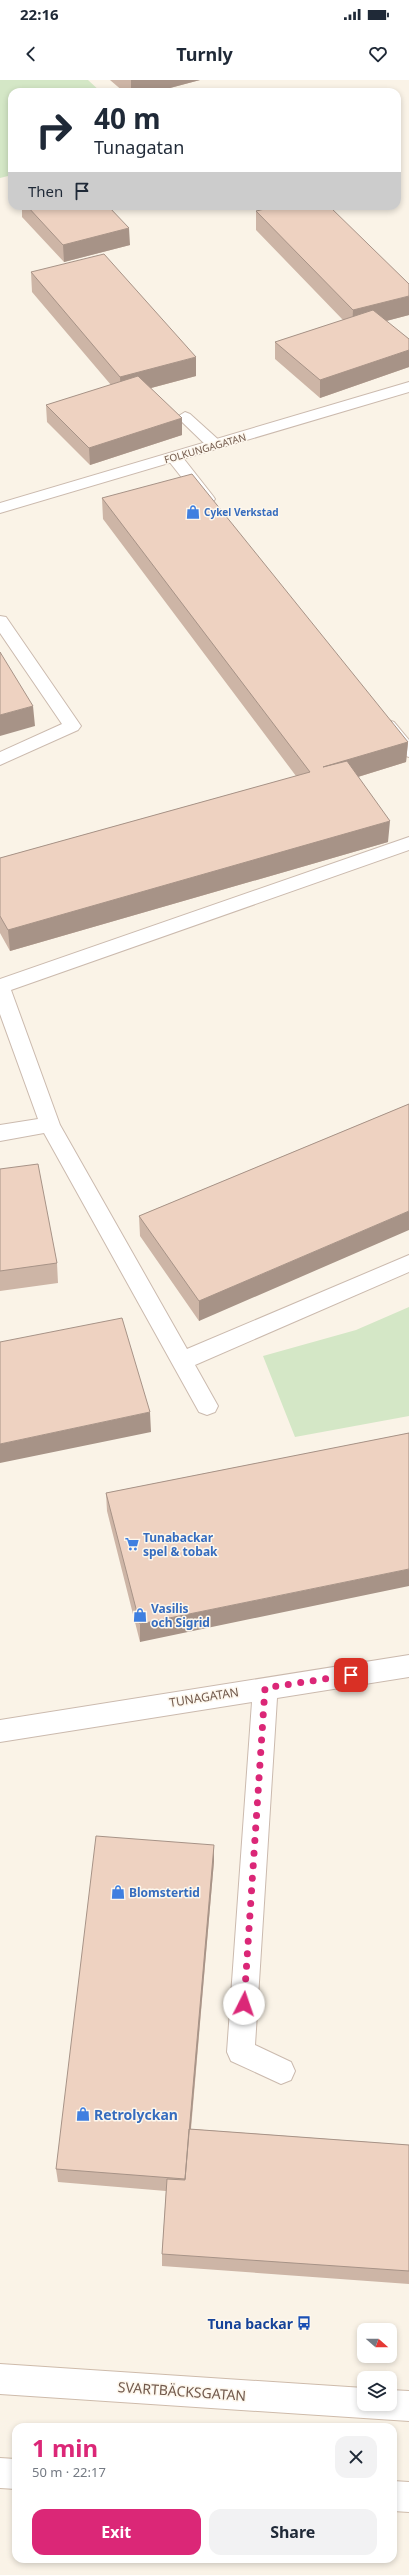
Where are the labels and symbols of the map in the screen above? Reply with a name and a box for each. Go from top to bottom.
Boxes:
street label: FOLKUNGAGATAN [162,430,248,466]
shop icon: Cykel Verkstad [185,504,201,520]
place label: Cykel Verkstad [204,505,279,519]
place label: Tunabackar spel & tobak [143,1529,218,1560]
supermarket icon: Tunabackar spel & tobak [124,1536,140,1552]
place label: Vasilis och Sigrid [151,1600,210,1631]
shop icon: Vasilis och Sigrid [132,1607,148,1623]
pin [334,1658,368,1692]
street label: TUNAGATAN [168,1683,240,1711]
shop icon: Blomstertid [110,1884,126,1900]
place label: Blomstertid [129,1884,200,1901]
position arrow [223,1983,265,2025]
place label: Retrolyckan [94,2105,178,2124]
shop icon: Retrolyckan [75,2106,91,2122]
place label: Tuna backar [208,2314,294,2333]
bus stop icon: Tuna backar [296,2315,312,2331]
north arrow [357,2323,397,2363]
street label: SVARTBÄCKSGATAN [117,2377,247,2405]

